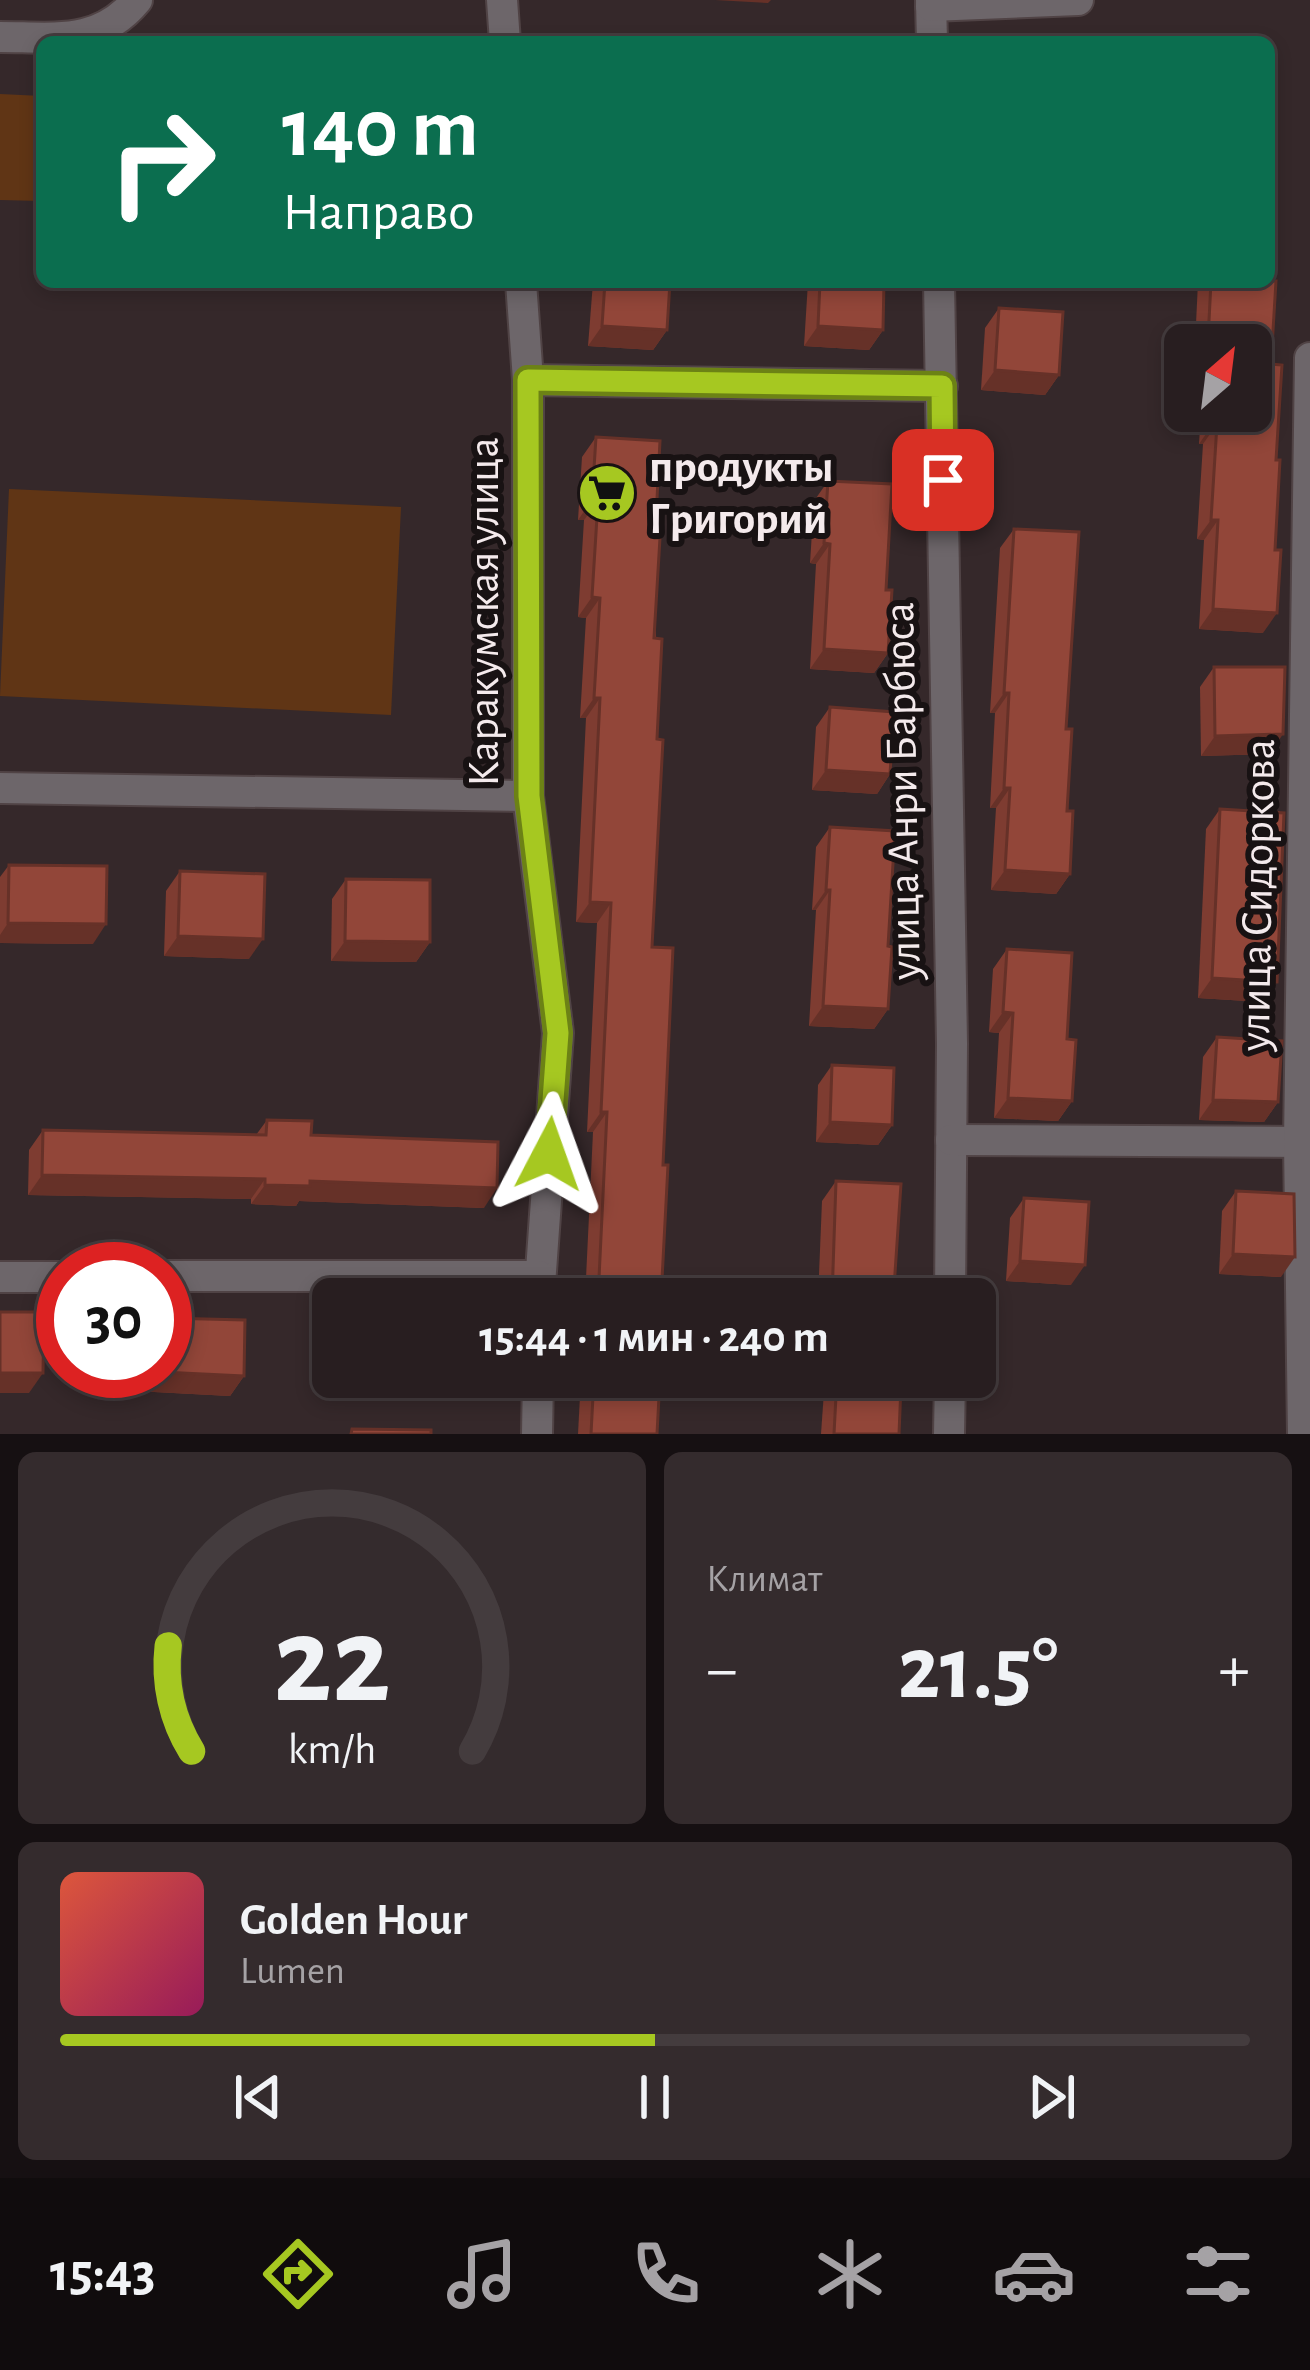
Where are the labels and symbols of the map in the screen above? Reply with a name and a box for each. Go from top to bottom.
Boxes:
north arrow [1164,324,1272,432]
pin [892,429,994,531]
street label: Каракумская улица [462,437,507,787]
place label: продукты Григорий [649,445,834,542]
supermarket icon: продукты Григорий [576,462,638,524]
street label: улица Анри Барбюса [877,602,929,981]
street label: улица Сидоркова [1233,738,1283,1053]
position arrow [486,1091,612,1217]
speed limit sign: 30 [36,1242,192,1398]

